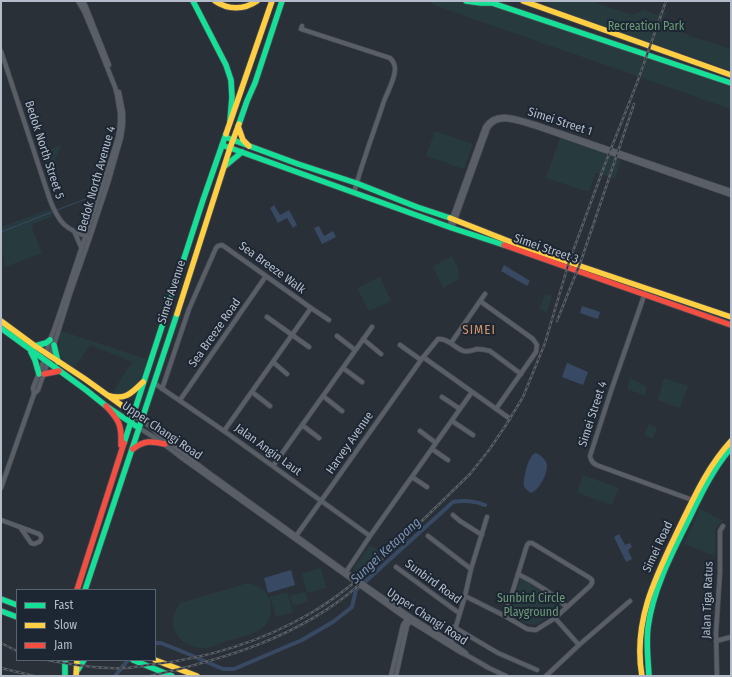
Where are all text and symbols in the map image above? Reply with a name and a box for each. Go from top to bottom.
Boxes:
park label: Recreation Park [608,20,684,34]
street label: Bedok North Street 5 [21,99,67,201]
street label: Simei Street 1 [526,105,594,139]
street label: Bedok North Avenue 4 [75,125,119,233]
street label: Simei Street 3 [512,231,580,267]
street label: Sea Breeze Walk [236,239,308,297]
street label: Simei Avenue [155,258,189,326]
street label: Sea Breeze Road [186,296,244,370]
district label: SIMEI [462,322,496,338]
street label: Simei Street 4 [576,379,610,449]
street label: Upper Changi Road [119,399,205,463]
street label: Harvey Avenue [323,409,377,477]
street label: Jalan Angin Laut [232,421,304,479]
water label: Sungei Ketapang [348,515,424,587]
street label: Simei Road [640,519,676,575]
street label: Sunbird Road [402,557,464,607]
street label: Jalan Tiga Ratus [699,561,717,639]
street label: Upper Changi Road [384,585,470,649]
legend [16,589,156,661]
park label: Sunbird Circle Playground [497,592,565,620]
text: Fast [54,598,73,612]
text: Slow [54,618,77,632]
text: Jam [54,638,72,652]

